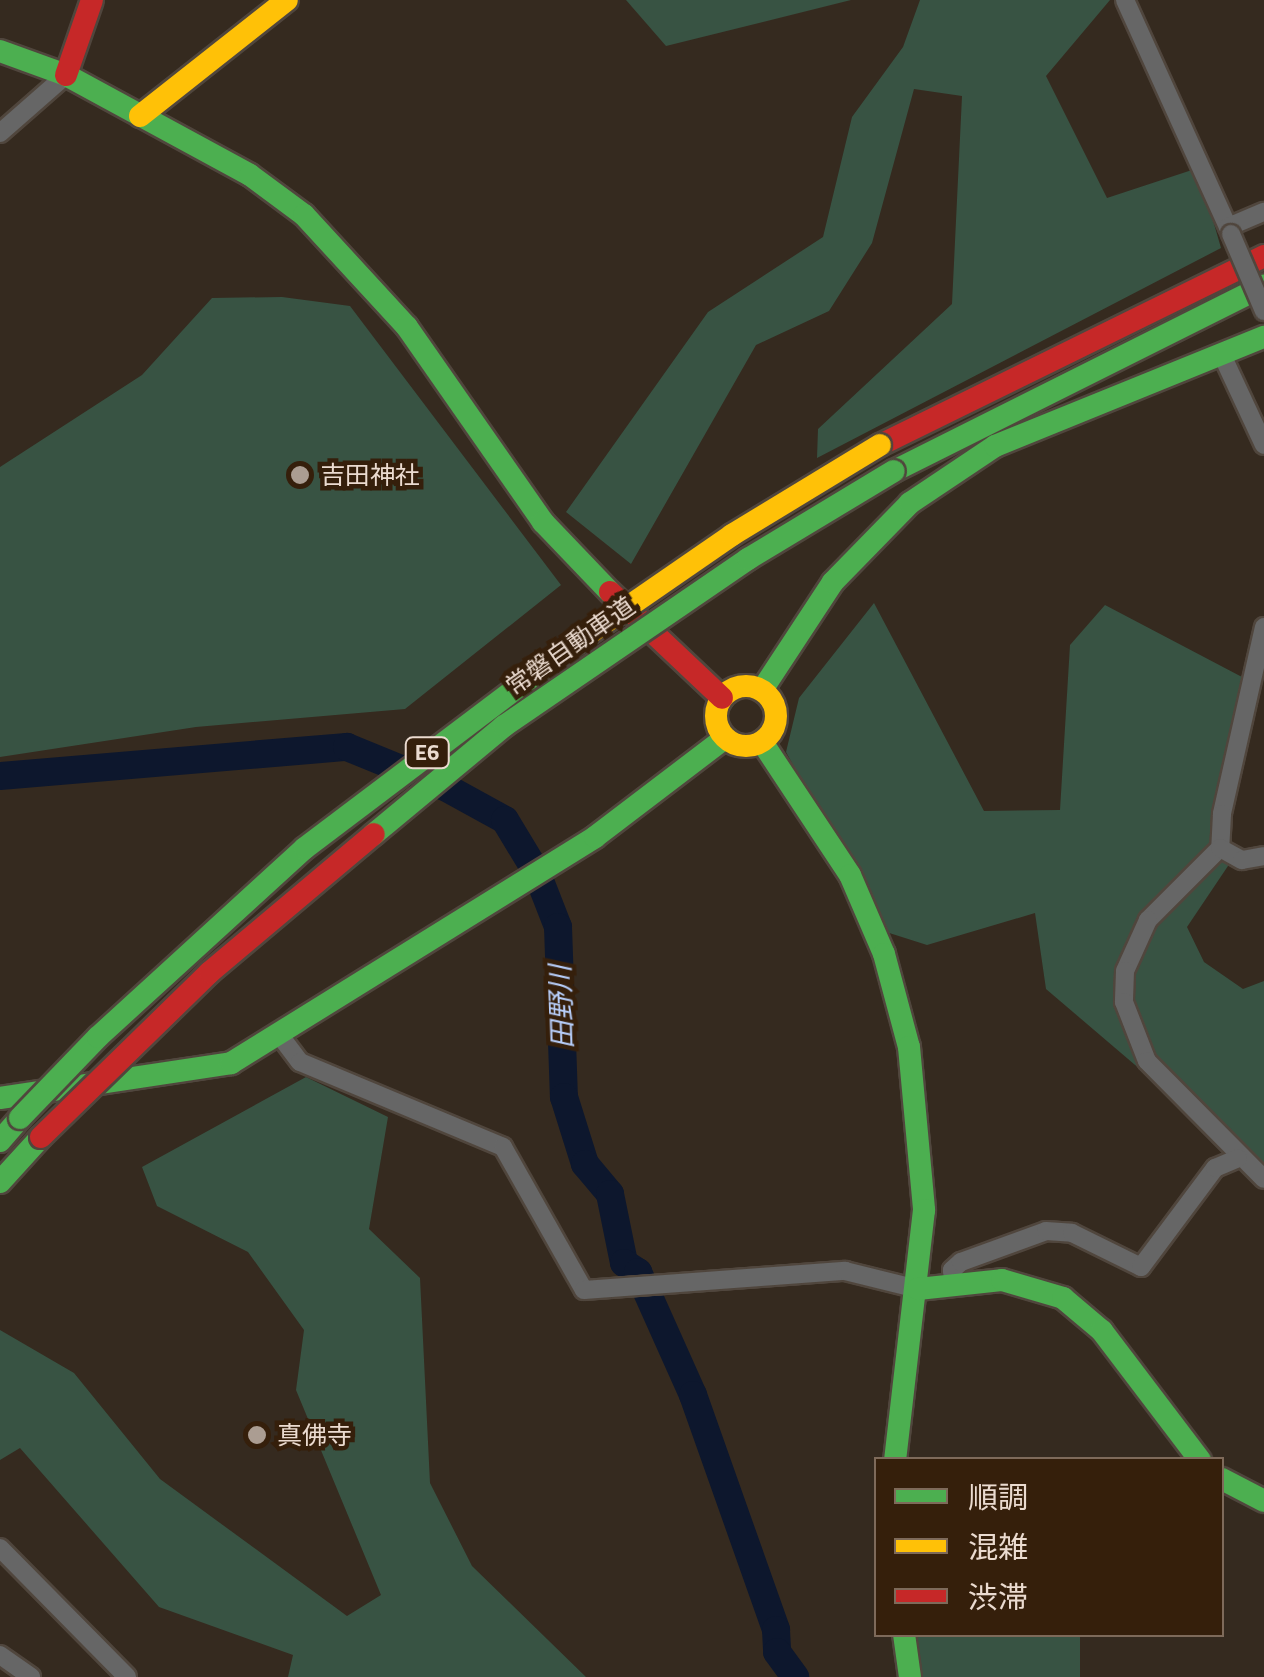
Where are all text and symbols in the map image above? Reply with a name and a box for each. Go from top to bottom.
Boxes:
place label: 吉田神社 [320,460,420,490]
marker: 吉田神社 [289,464,311,486]
street label: 常磐自動車道 [500,591,640,701]
road number: E6 [404,736,450,770]
water label: 田野川 [543,964,579,1050]
place label: 真佛寺 [277,1420,352,1450]
marker: 真佛寺 [246,1424,268,1446]
legend [874,1457,1224,1637]
text: 順調 [968,1474,1028,1520]
text: 混雑 [968,1524,1028,1570]
text: 渋滞 [968,1574,1028,1620]

